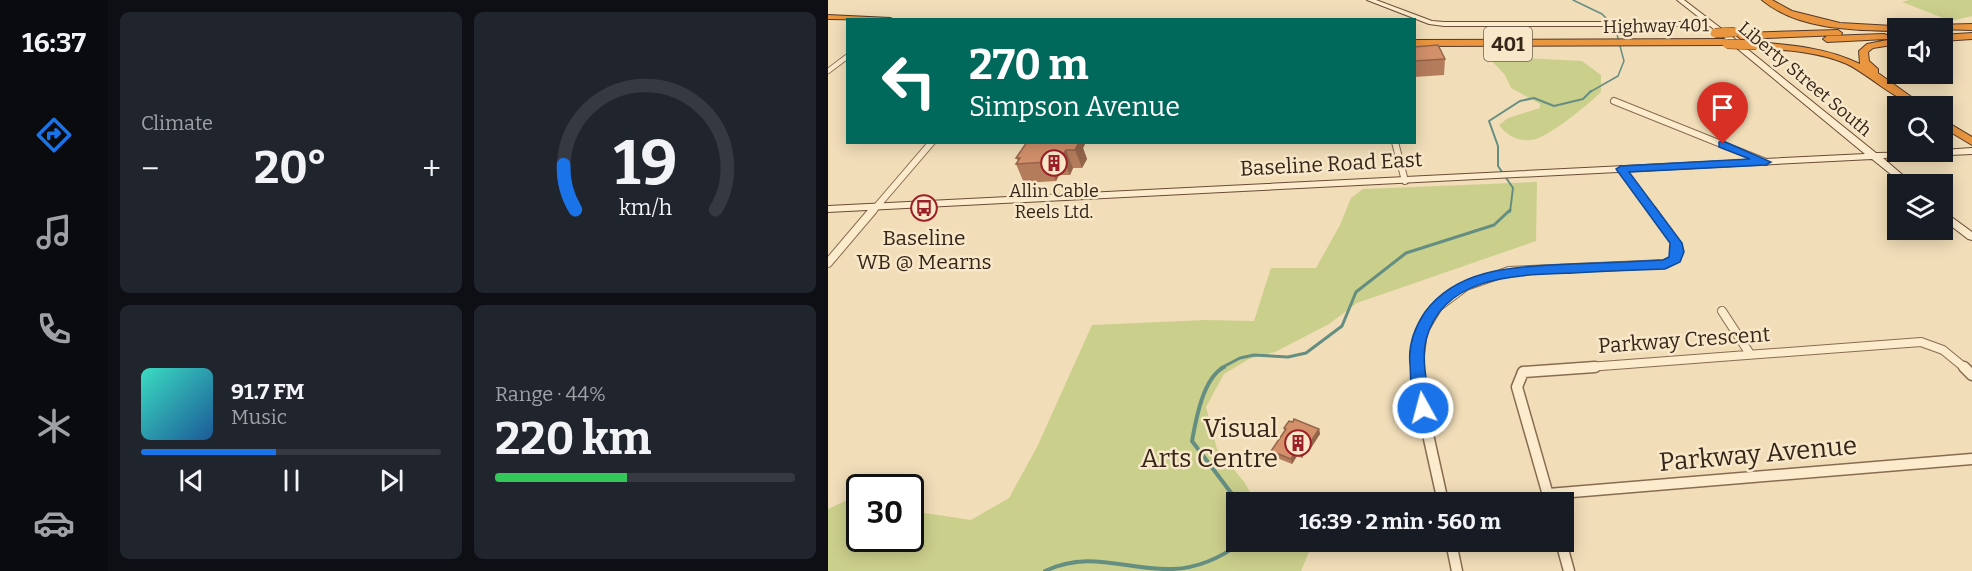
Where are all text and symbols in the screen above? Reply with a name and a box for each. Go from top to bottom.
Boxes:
street label: Highway 401 [1603,14,1710,38]
street label: Liberty Street South [1734,17,1876,141]
map controls [1887,18,1953,240]
button: sound [1887,18,1953,84]
text: 16:37 [22,27,86,59]
road number: 401 [1484,27,1532,61]
text: 270 m [969,40,1089,90]
icon: left [870,42,948,120]
pin [1697,82,1748,144]
text: Simpson Avenue [969,91,1180,123]
icon: arrive [1706,91,1739,124]
button: search [1887,96,1953,162]
text: Climate [141,111,213,135]
icon: directions [33,114,75,156]
text: 19 [613,126,677,201]
text: 20° [254,141,327,195]
street label: Baseline Road East [1239,146,1423,182]
building icon: Allin Cable Reels Ltd. [1039,148,1069,178]
text: − [141,149,159,189]
text: + [422,149,441,189]
button: layers [1887,174,1953,240]
place label: Allin Cable Reels Ltd. [1009,180,1099,223]
bus stop icon: Baseline WB @ Mearns [909,193,939,223]
text: km/h [618,195,672,221]
icon: music [33,211,75,253]
place label: Baseline WB @ Mearns [857,225,991,275]
icon: phone [33,308,75,350]
street label: Parkway Crescent [1597,321,1771,359]
position arrow [1391,376,1455,440]
text: 91.7 FM [231,378,304,405]
text: Range · 44% [495,382,606,406]
icon: climate [33,405,75,447]
text: Music [231,405,287,429]
text: 220 km [495,412,651,466]
place label: Visual Arts Centre [1141,413,1278,474]
building icon: Visual Arts Centre [1283,428,1313,458]
street label: Parkway Avenue [1658,430,1858,478]
icon: previous [175,464,208,497]
icon: pause [275,464,308,497]
icon: next [375,464,408,497]
speed limit sign: 30 [846,474,924,552]
icon: car [33,502,75,544]
text: 16:39 · 2 min · 560 m [1299,508,1501,535]

